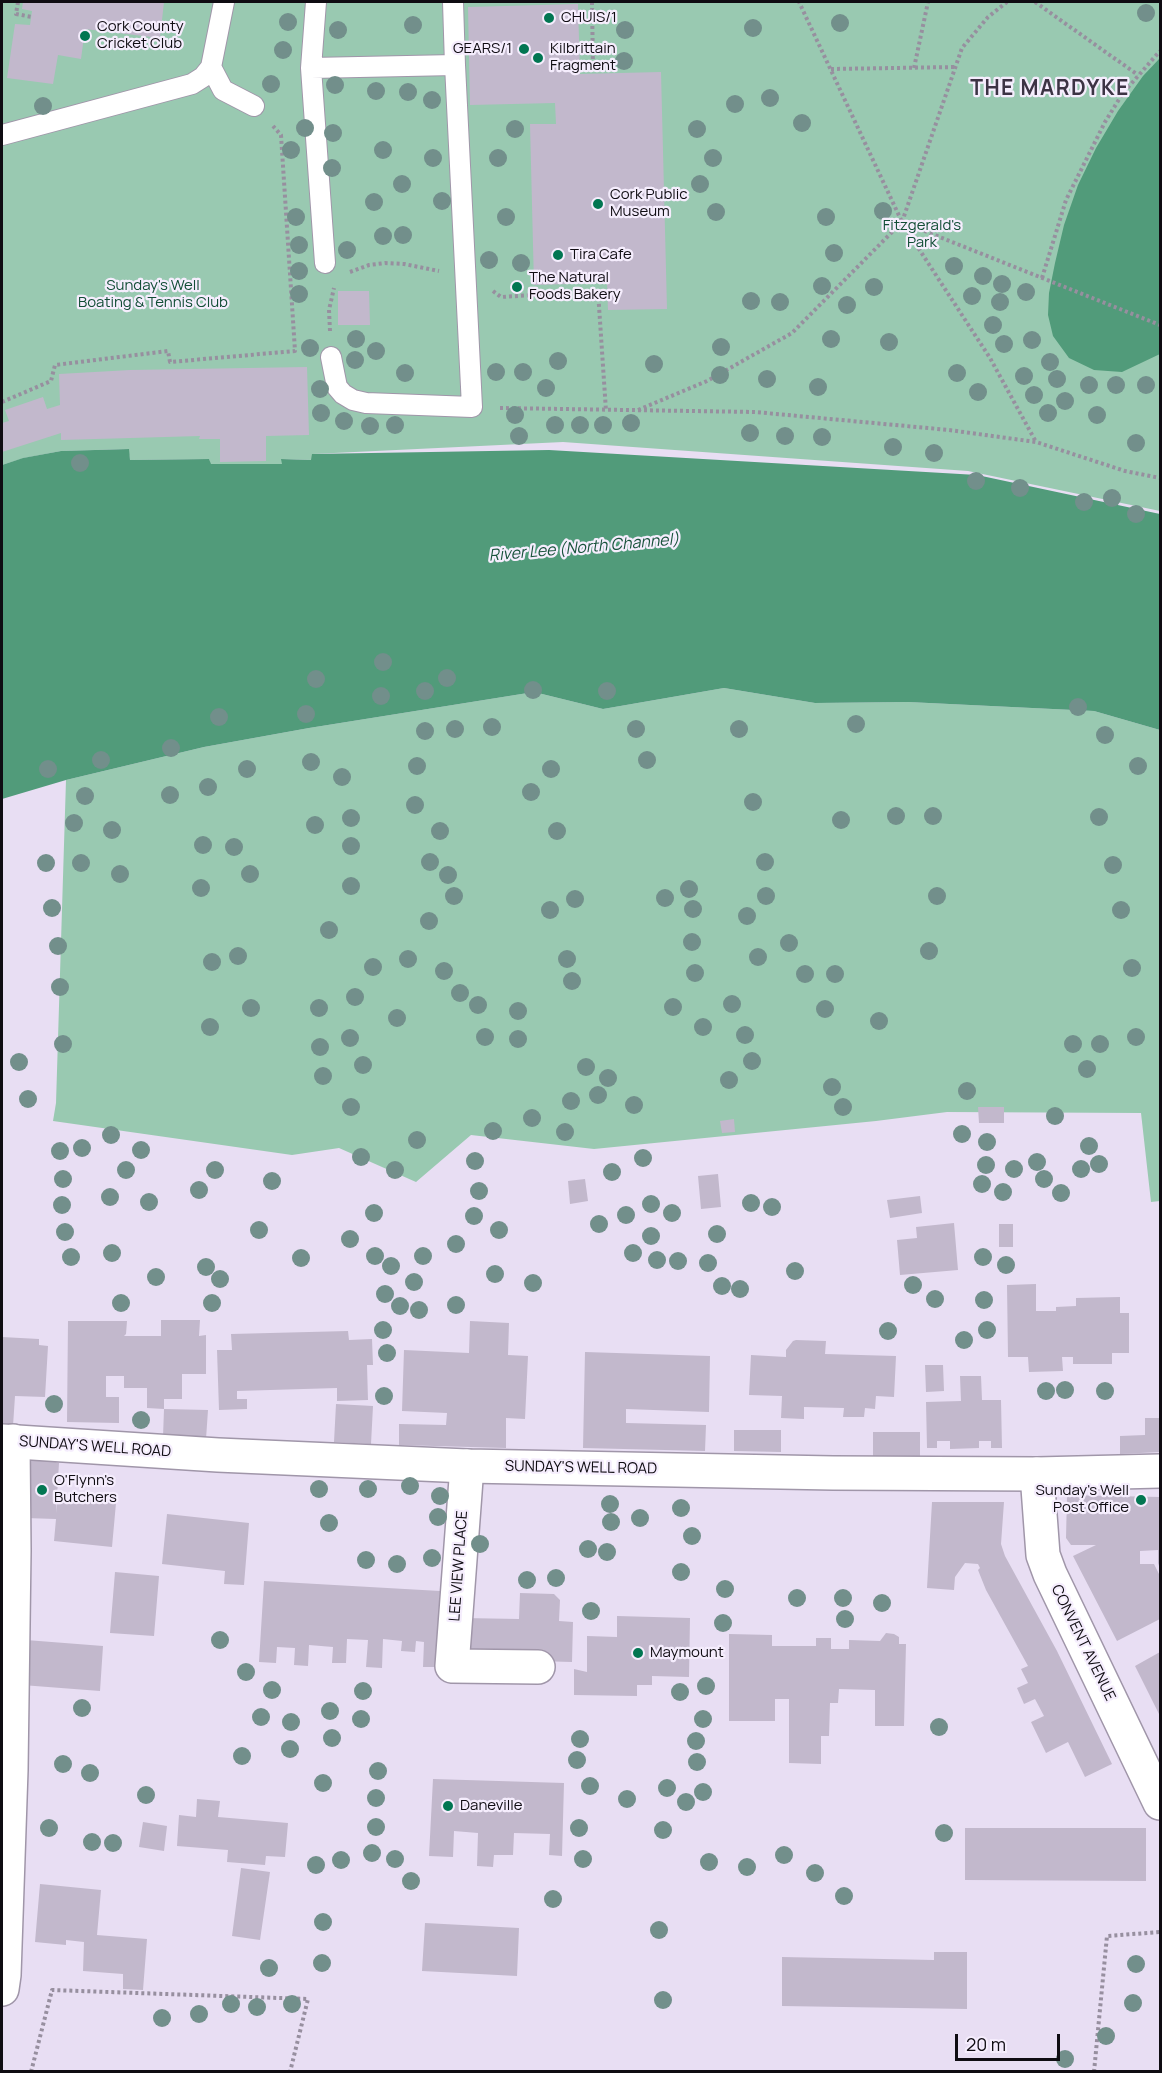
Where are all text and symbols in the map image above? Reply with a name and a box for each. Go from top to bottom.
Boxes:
place label: CHUIS/1 [561,9,617,27]
marker: CHUIS/1 [542,11,556,25]
place label: Cork County Cricket Club [97,18,184,53]
marker: Cork County Cricket Club [78,29,92,43]
place label: GEARS/1 [453,40,512,58]
place label: Kilbrittain Fragment [550,40,616,75]
marker: GEARS/1 [517,42,531,56]
marker: Kilbrittain Fragment [531,51,545,65]
district label: THE MARDYKE [970,76,1130,102]
place label: Cork Public Museum [610,186,688,221]
marker: Cork Public Museum [591,197,605,211]
park label: Fitzgerald's Park [883,217,961,252]
place label: Tira Cafe [570,246,632,264]
marker: Tira Cafe [551,248,565,262]
place label: The Natural Foods Bakery [529,269,621,304]
park label: Sunday's Well Boating & Tennis Club [78,277,228,312]
marker: The Natural Foods Bakery [510,280,524,294]
water label: River Lee (North Channel) [488,530,680,566]
street label: SUNDAY'S WELL ROAD [18,1433,172,1461]
street label: SUNDAY'S WELL ROAD [505,1458,657,1478]
place label: O'Flynn's Butchers [54,1472,117,1507]
place label: Sunday's Well Post Office [1036,1482,1129,1517]
marker: O'Flynn's Butchers [35,1483,49,1497]
marker: Sunday's Well Post Office [1134,1493,1148,1507]
street label: LEE VIEW PLACE [446,1510,472,1622]
street label: CONVENT AVENUE [1047,1582,1119,1704]
place label: Maymount [650,1644,724,1662]
marker: Maymount [631,1646,645,1660]
place label: Daneville [460,1797,523,1815]
marker: Daneville [441,1799,455,1813]
scale bar [958,2022,1063,2060]
text: 20 m [966,2032,1006,2056]

